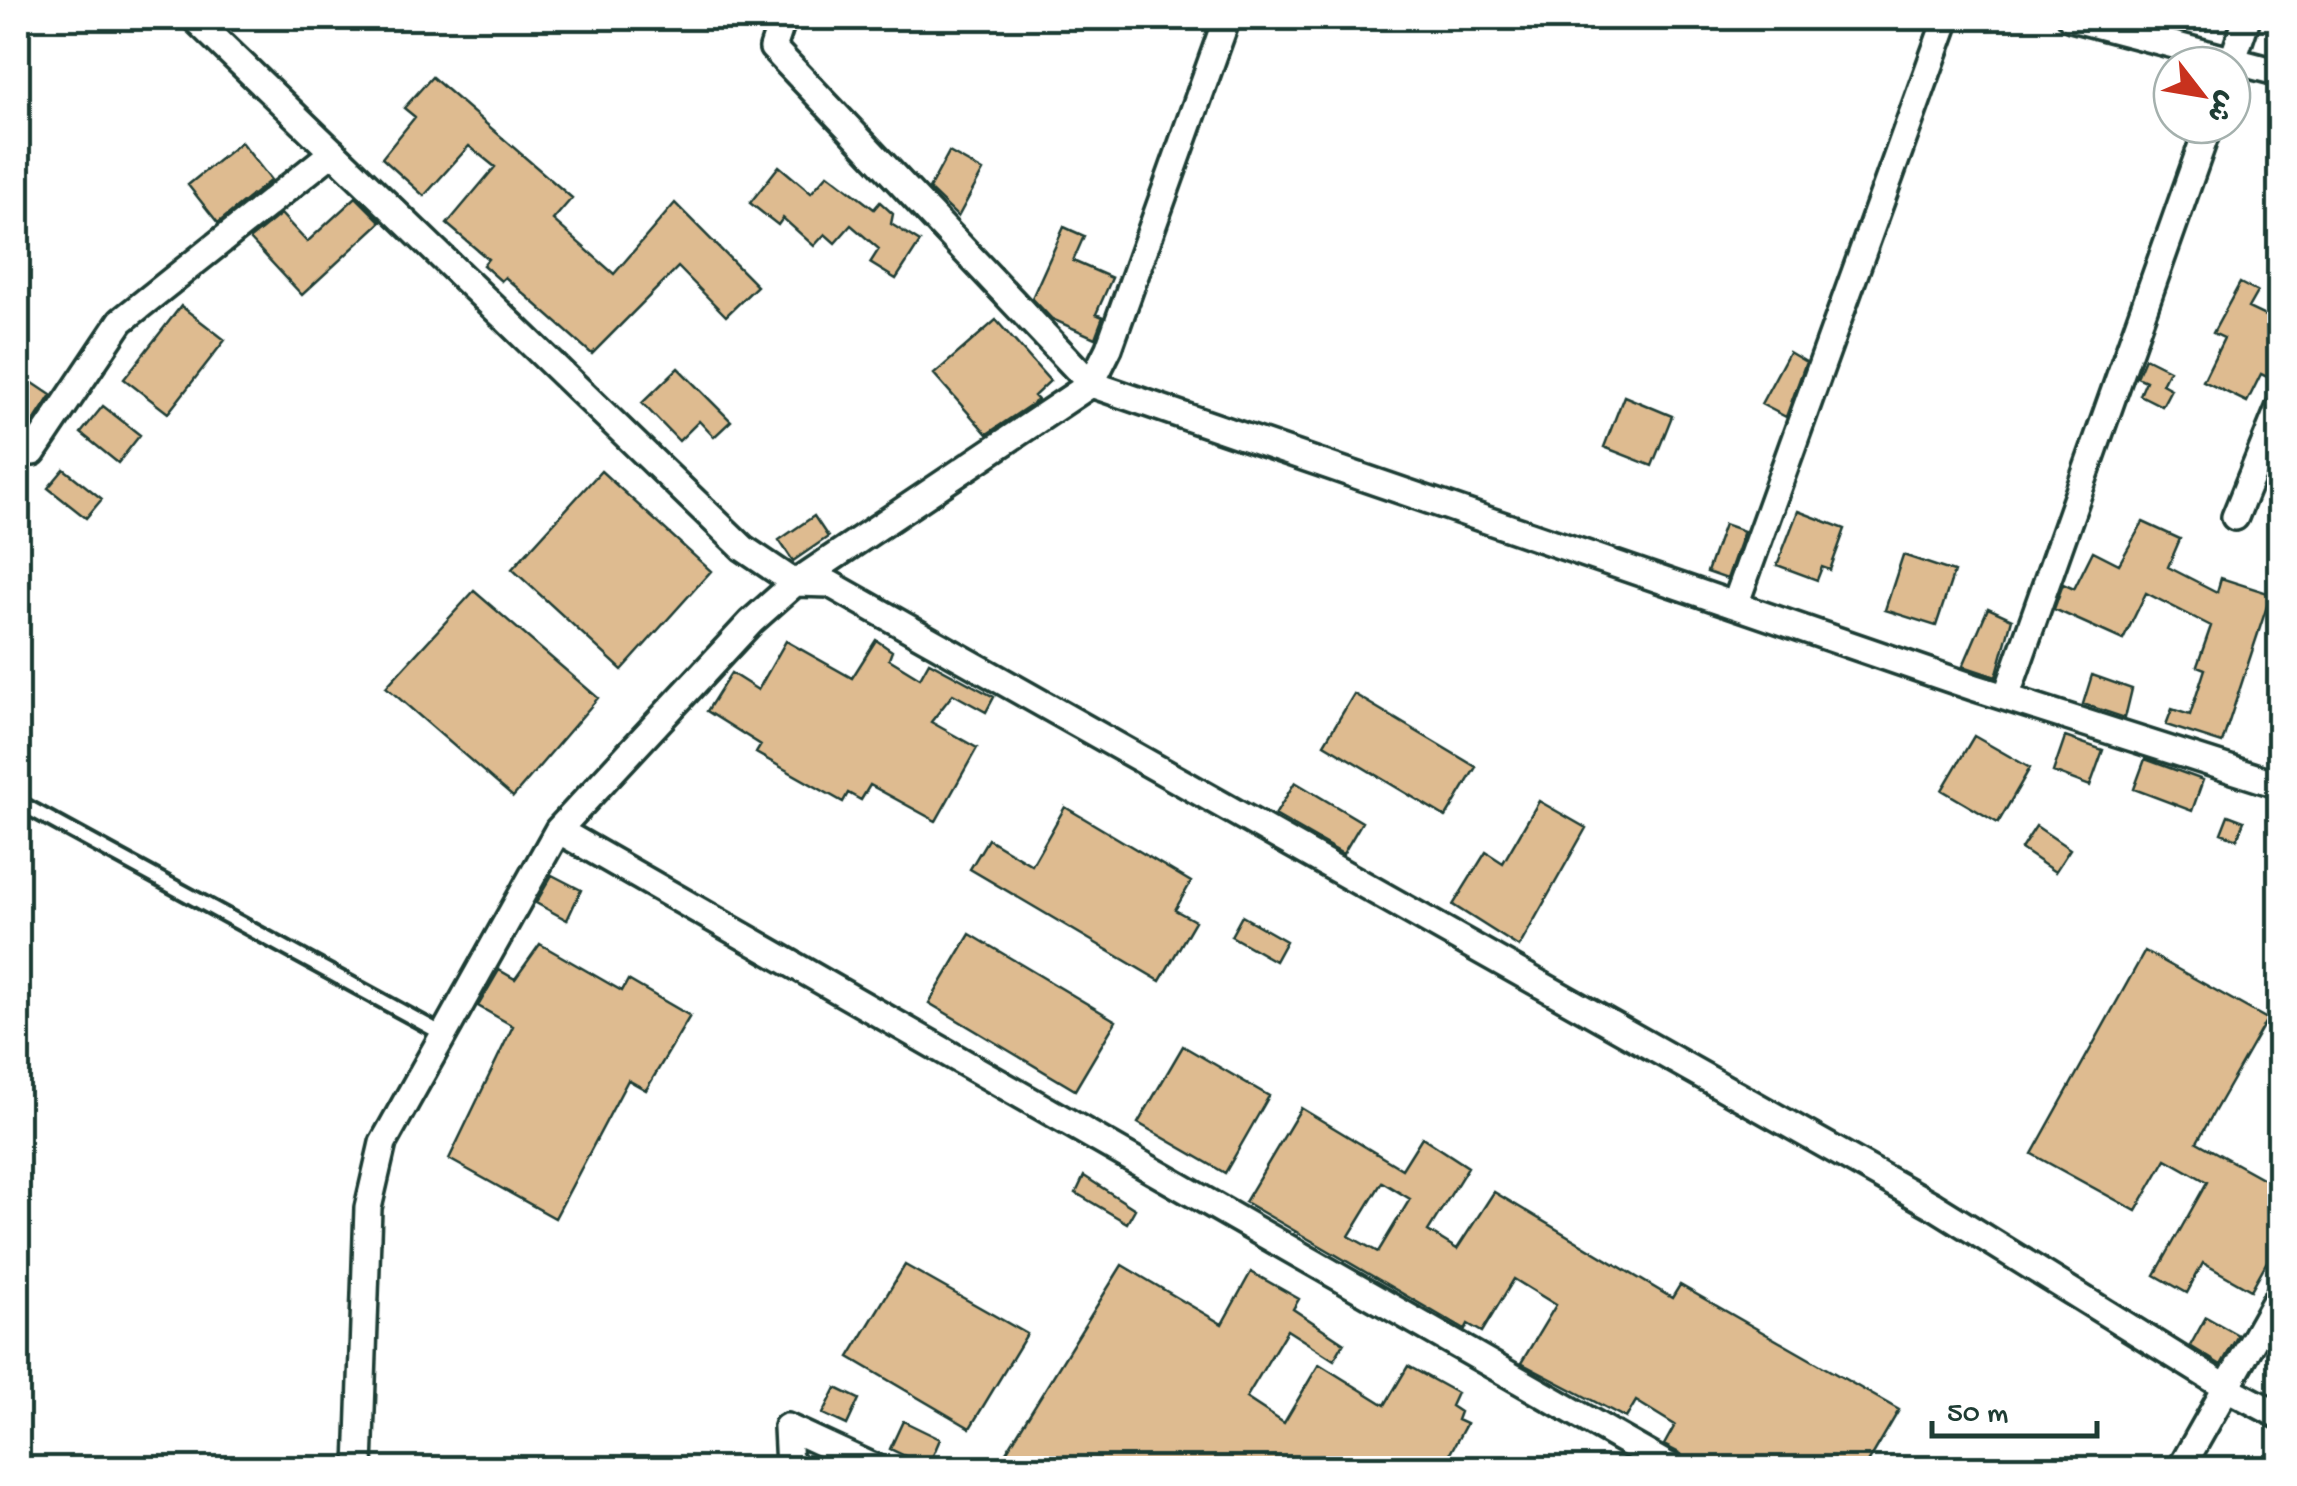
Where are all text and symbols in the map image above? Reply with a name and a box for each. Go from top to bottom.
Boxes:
north arrow [2152,45,2252,145]
text: ش [2197,84,2242,127]
scale bar [1932,1376,2097,1438]
text: 50 m [1947,1398,2008,1433]

